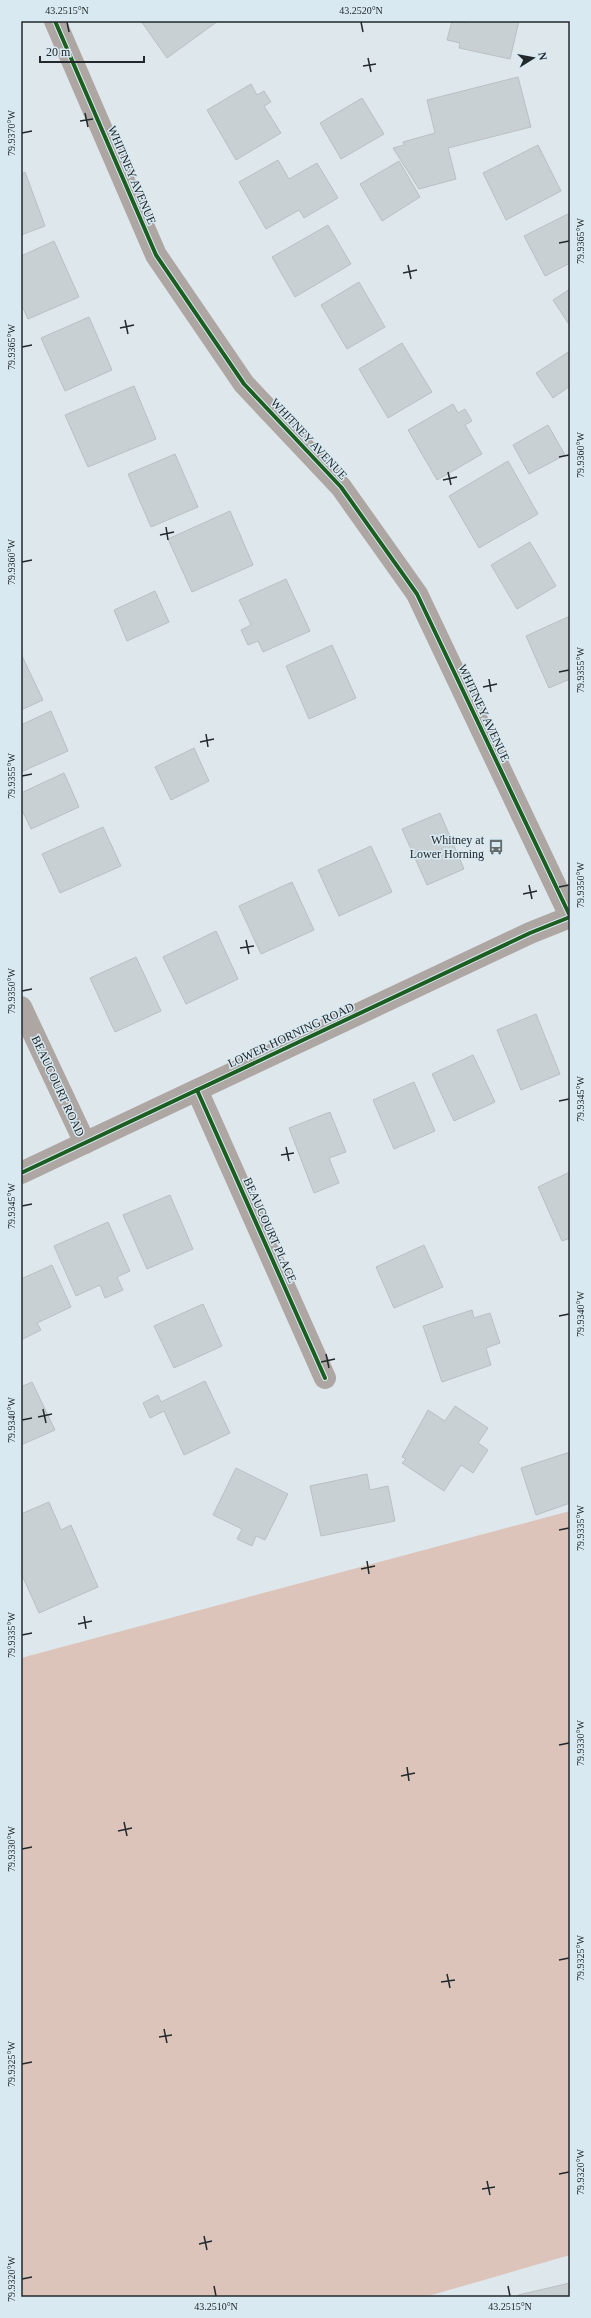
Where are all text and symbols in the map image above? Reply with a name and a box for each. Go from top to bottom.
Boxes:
text: 43.2515°N [45,5,89,16]
text: 43.2520°N [339,5,383,16]
scale bar [40,38,144,64]
north arrow [513,38,553,78]
text: 20 m [46,45,71,59]
text: N [536,51,549,61]
text: 79.9370°W [6,109,17,156]
street label: WHITNEY AVENUE [105,124,159,226]
text: 79.9365°W [575,217,586,264]
text: 79.9365°W [6,323,17,370]
street label: WHITNEY AVENUE [268,396,350,482]
text: 79.9360°W [575,431,586,478]
text: 79.9360°W [6,538,17,585]
text: 79.9355°W [575,646,586,693]
street label: WHITNEY AVENUE [455,662,513,764]
text: 79.9355°W [6,752,17,799]
place label: Whitney at Lower Horning [410,833,485,861]
bus stop icon: Whitney at Lower Horning [487,838,505,856]
text: 79.9350°W [575,861,586,908]
text: 79.9350°W [6,967,17,1014]
street label: LOWER HORNING ROAD [226,999,357,1071]
street label: BEAUCOURT ROAD [29,1033,88,1139]
text: 79.9345°W [575,1075,586,1122]
street label: BEAUCOURT PLACE [241,1175,299,1285]
text: 79.9345°W [6,1182,17,1229]
text: 79.9340°W [575,1290,586,1337]
text: 79.9340°W [6,1396,17,1443]
text: 79.9335°W [575,1504,586,1551]
text: 79.9335°W [6,1611,17,1658]
text: 79.9330°W [575,1719,586,1766]
text: 79.9330°W [6,1825,17,1872]
text: 79.9325°W [575,1934,586,1981]
text: 79.9325°W [6,2040,17,2087]
text: 79.9320°W [575,2148,586,2195]
text: 79.9320°W [6,2255,17,2302]
text: 43.2510°N [194,2301,238,2312]
text: 43.2515°N [488,2301,532,2312]

